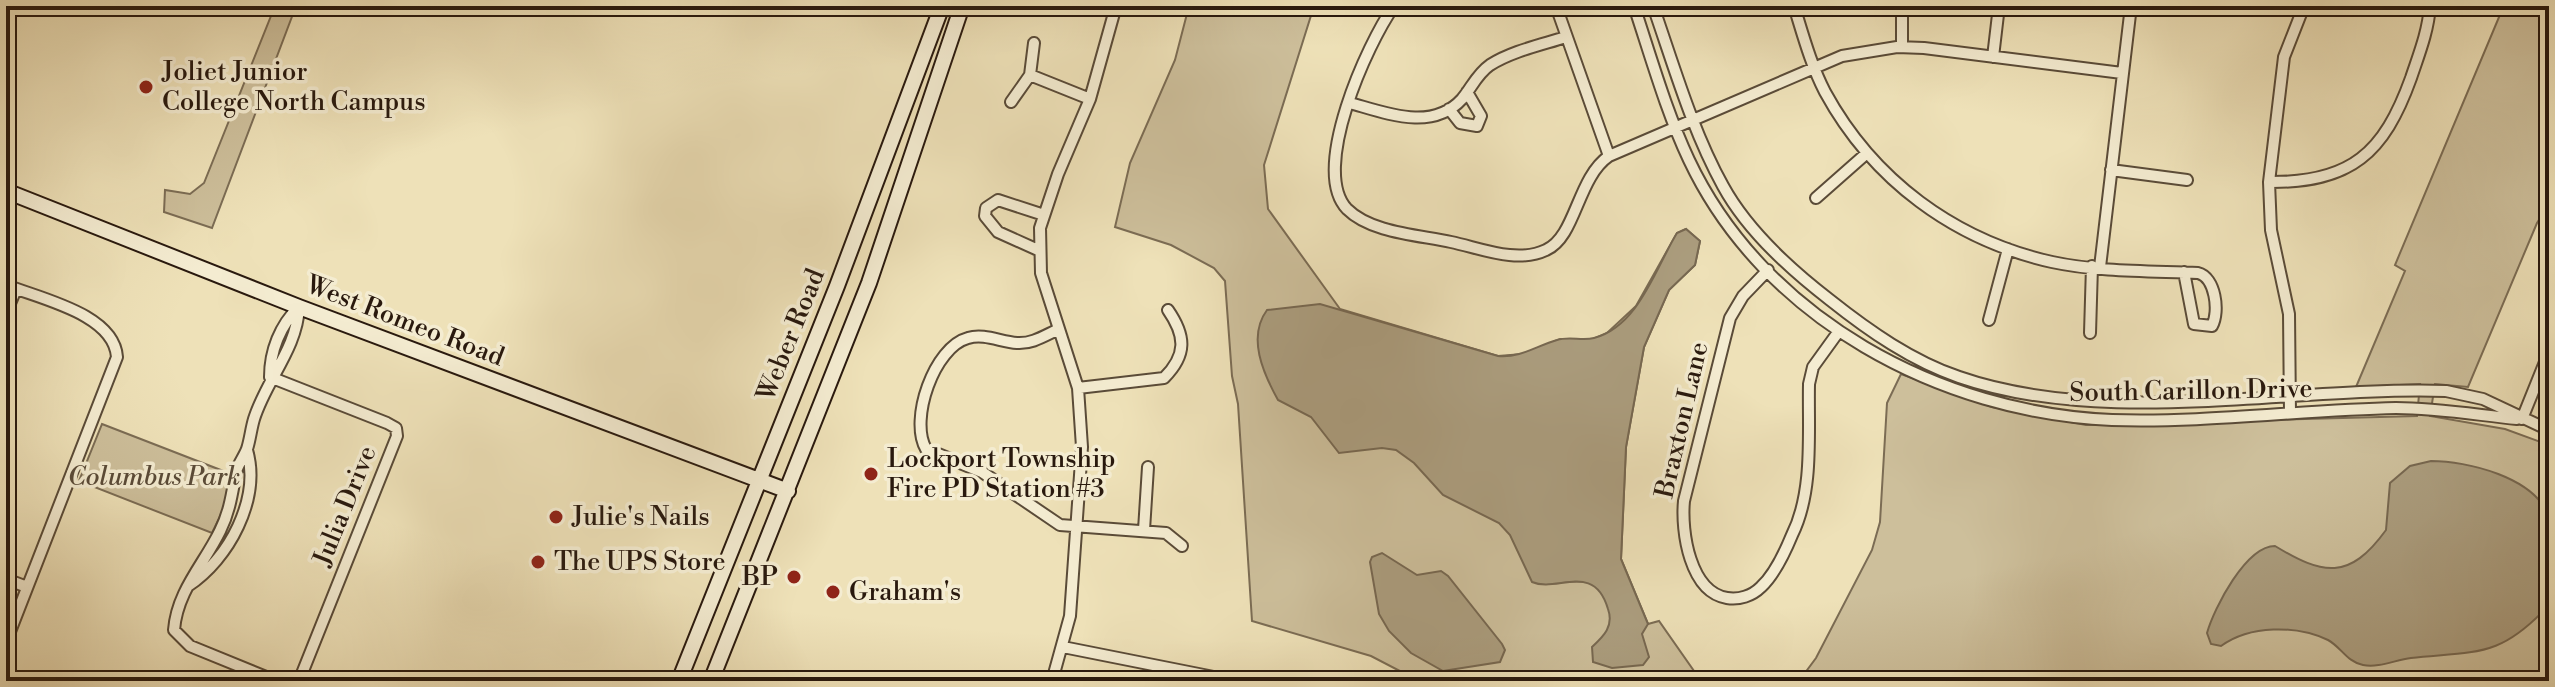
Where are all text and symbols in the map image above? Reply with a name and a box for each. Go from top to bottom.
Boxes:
place label: Joliet Junior College North Campus [161,56,426,118]
marker: Joliet Junior College North Campus [137,78,155,96]
street label: Weber Road [750,264,832,407]
street label: West Romeo Road [300,268,509,374]
street label: Braxton Lane [1648,339,1715,502]
street label: South Carillon Drive [2069,373,2313,409]
street label: Julia Drive [306,441,384,572]
place label: Lockport Township Fire PD Station #3 [887,443,1116,505]
park label: Columbus Park [68,461,240,493]
marker: Lockport Township Fire PD Station #3 [862,465,880,483]
place label: Julie's Nails [571,501,710,533]
marker: Julie's Nails [547,508,565,526]
place label: The UPS Store [554,546,726,578]
marker: The UPS Store [529,553,547,571]
place label: BP [741,561,778,593]
marker: BP [785,568,803,586]
place label: Graham's [849,576,961,608]
marker: Graham's [824,583,842,601]

